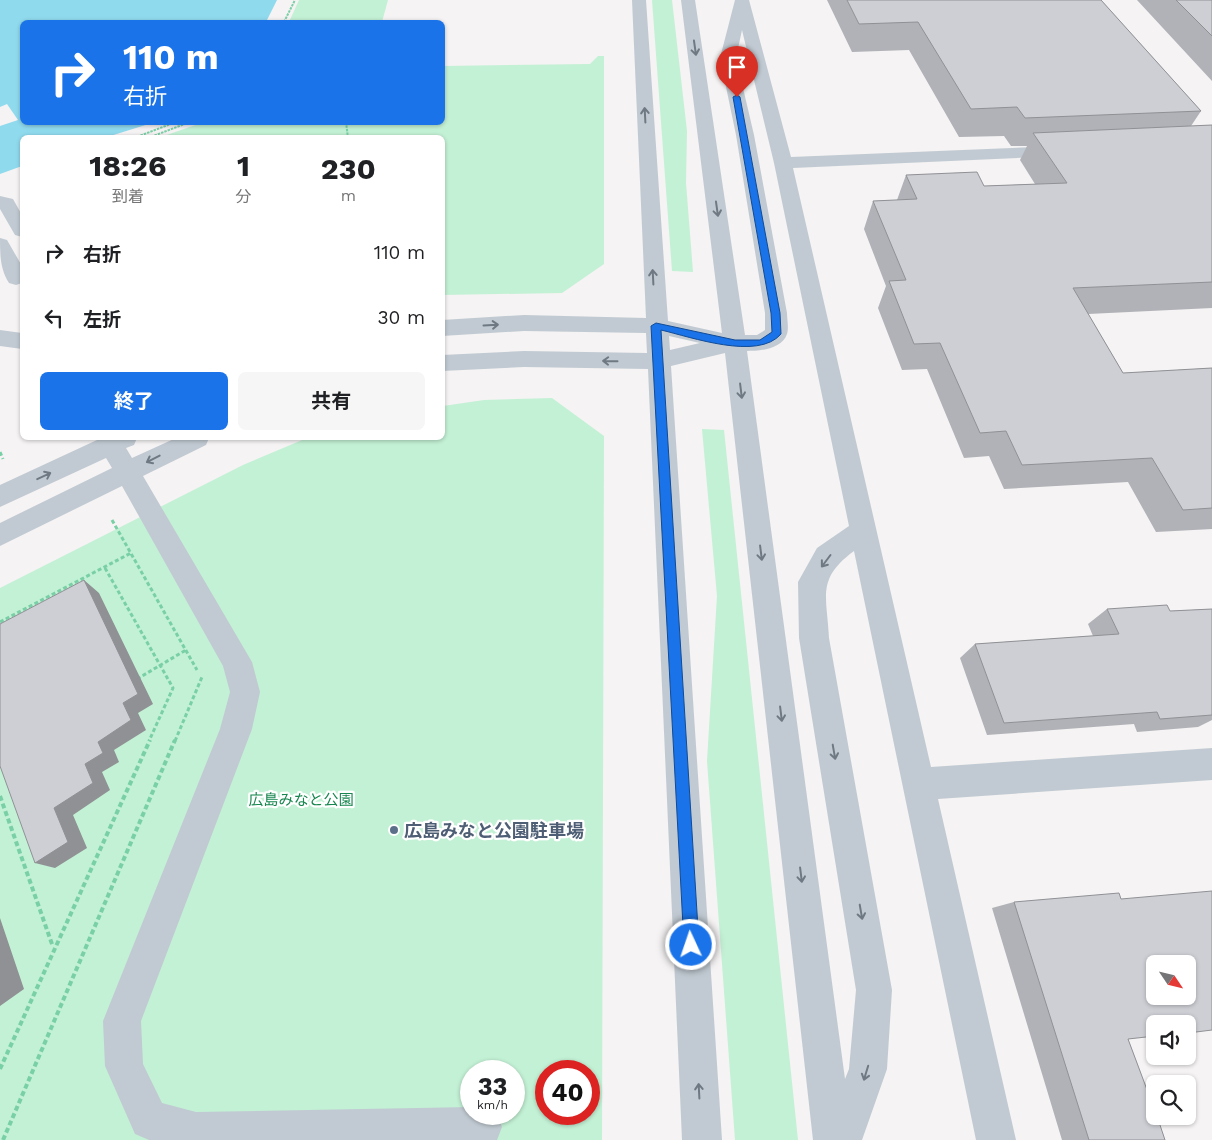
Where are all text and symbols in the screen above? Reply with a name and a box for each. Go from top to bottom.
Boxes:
text: 110 m [123,36,219,78]
icon: right [40,40,105,105]
one-way arrow [690,40,700,56]
pin [716,46,758,97]
icon: arrive [723,53,751,81]
text: 右折 [123,84,167,109]
one-way arrow [640,107,650,124]
text: 18:26 [89,148,166,183]
text: 1 [237,148,250,183]
text: 230 [321,151,376,186]
text: m [341,186,356,205]
text: 到着 [112,187,144,206]
text: 分 [236,187,252,206]
one-way arrow [712,201,722,217]
icon: right [40,239,68,267]
text: 110 m [374,241,425,264]
text: 右折 [83,243,121,266]
one-way arrow [649,270,658,286]
icon: left [40,304,68,332]
text: 30 m [378,306,425,329]
text: 左折 [83,308,121,331]
one-way arrow [483,321,499,330]
one-way arrow [602,356,618,365]
button: 終了 [40,372,228,430]
button: 共有 [238,372,425,430]
one-way arrow [736,383,746,399]
one-way arrow [146,455,161,464]
one-way arrow [36,470,51,480]
one-way arrow [756,544,766,560]
one-way arrow [820,554,831,567]
one-way arrow [776,706,786,722]
one-way arrow [829,744,839,760]
park label: 広島みなと公園 [248,791,354,809]
place label: 広島みなと公園駐車場 [404,820,584,841]
marker: 広島みなと公園駐車場 [388,824,400,836]
one-way arrow [796,867,806,883]
one-way arrow [856,904,866,920]
position arrow [664,918,716,970]
north arrow [1146,955,1196,1005]
map controls [1146,955,1196,1125]
button: sound [1146,1015,1196,1065]
speed limit sign: 40 [535,1060,600,1125]
one-way arrow [861,1065,871,1081]
text: 33 [478,1072,507,1101]
button: search [1146,1075,1196,1125]
one-way arrow [695,1084,704,1100]
text: km/h [477,1098,508,1112]

